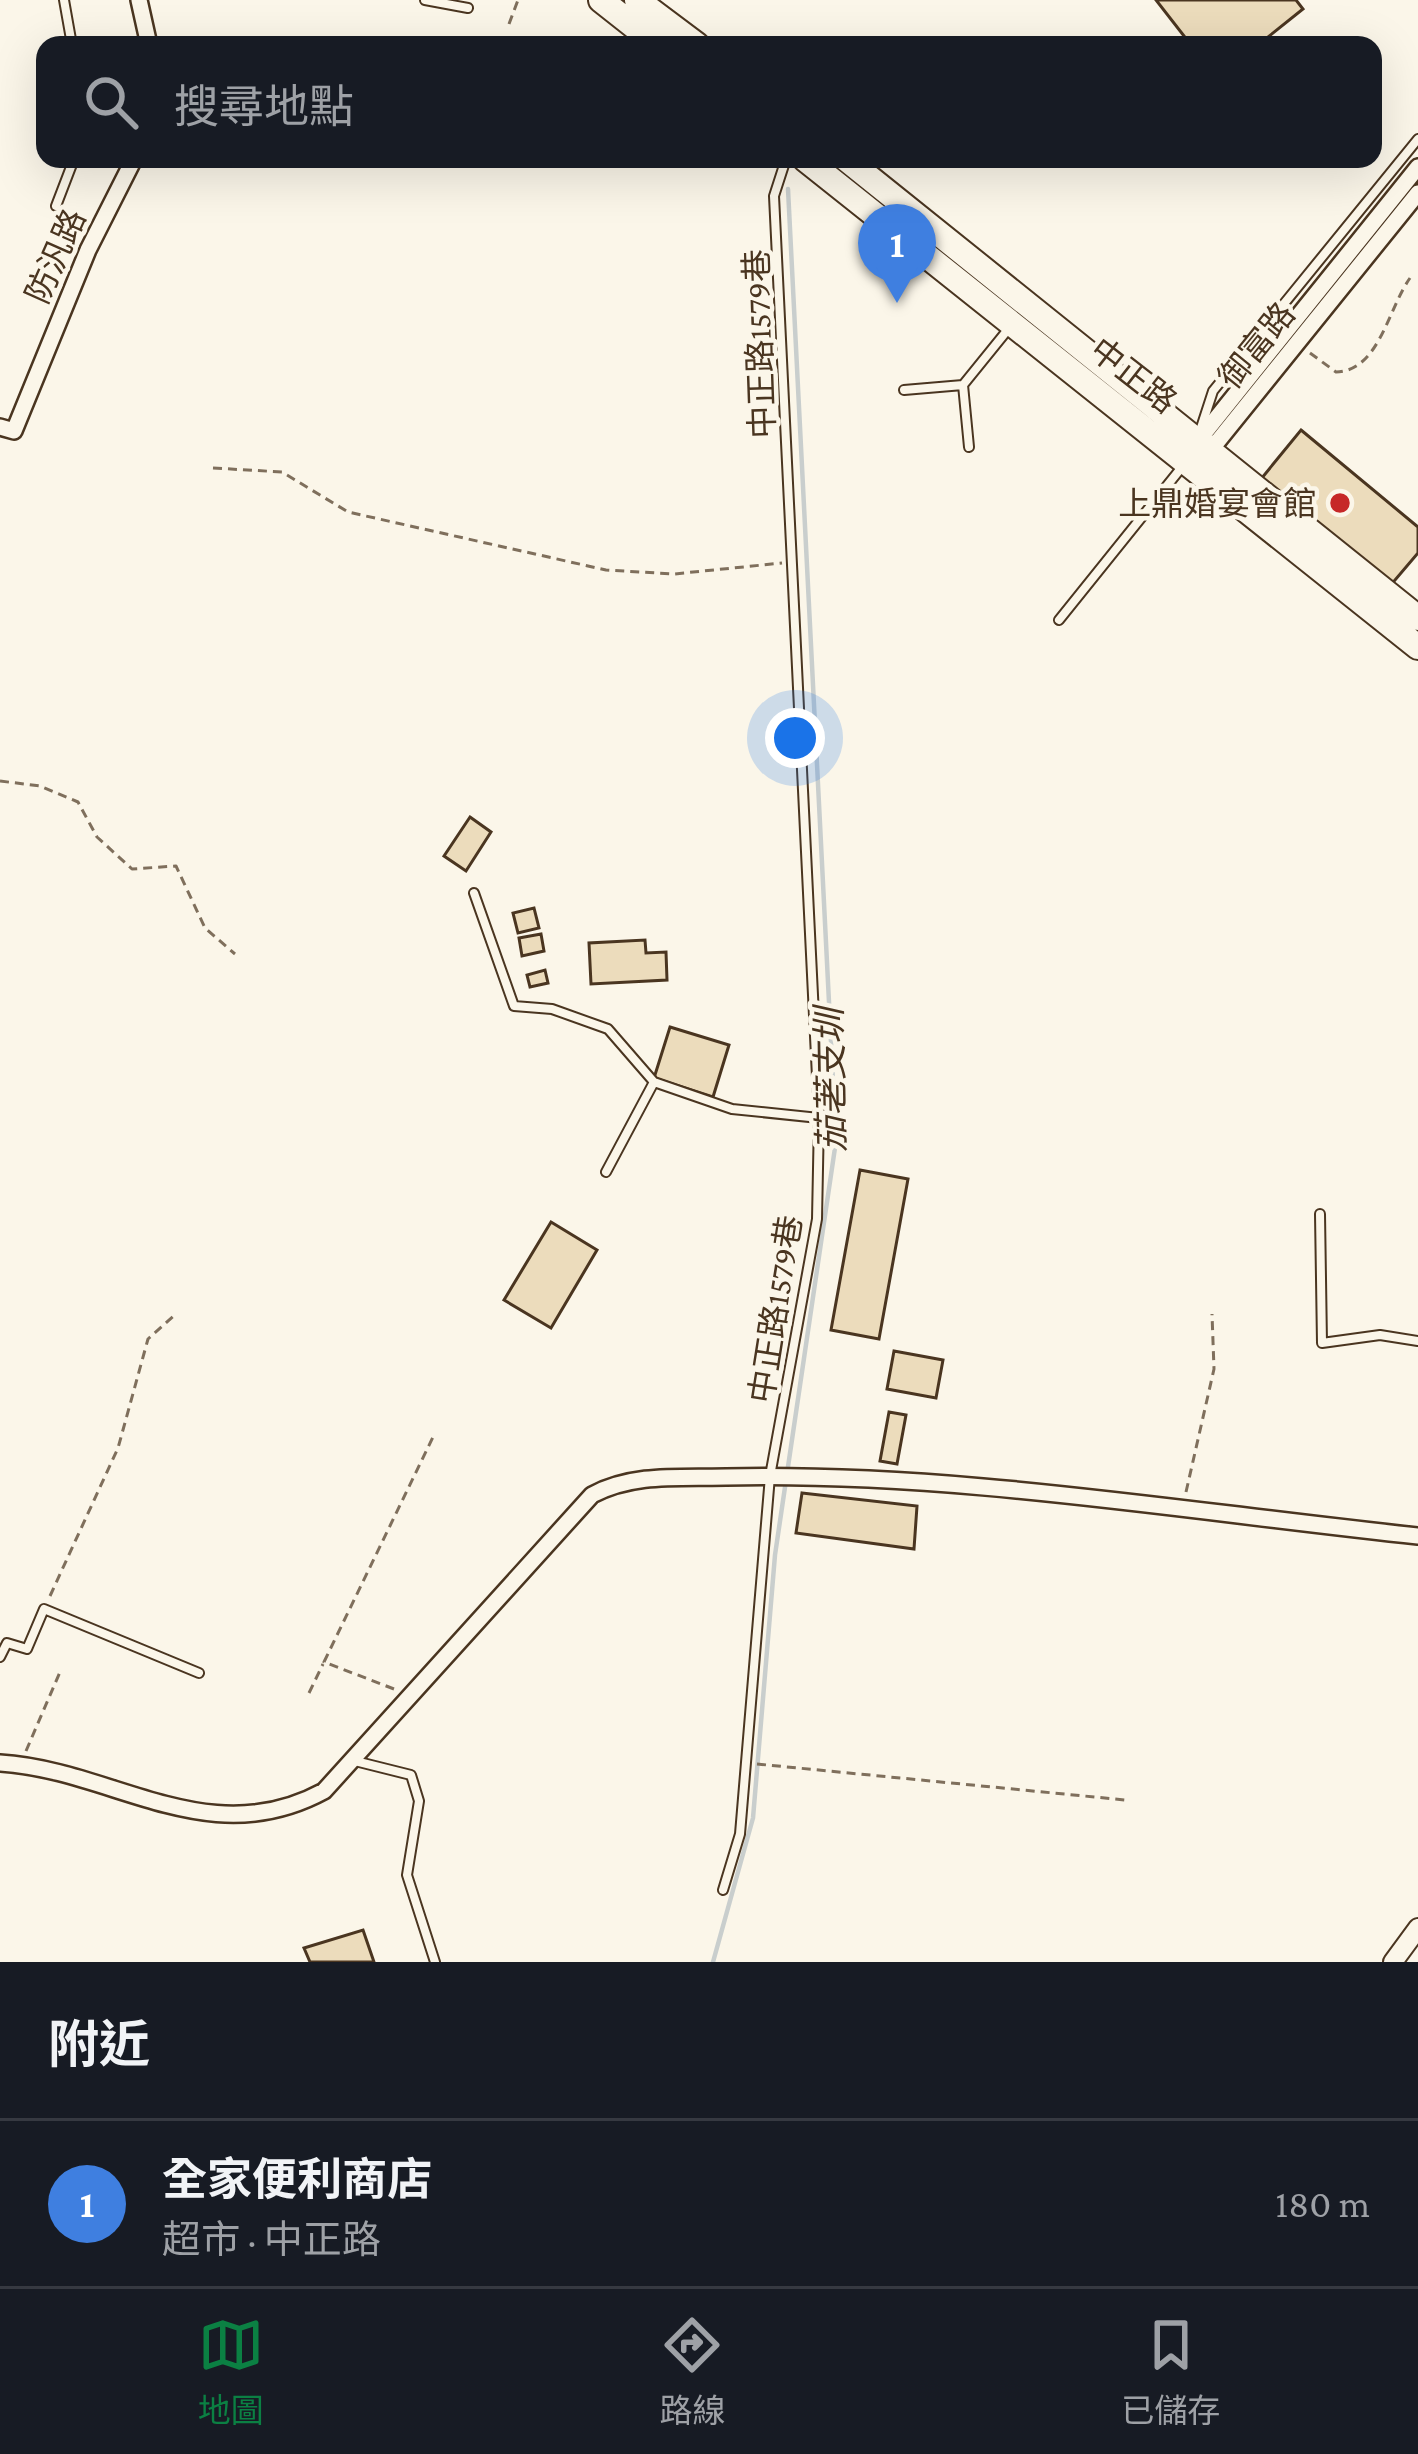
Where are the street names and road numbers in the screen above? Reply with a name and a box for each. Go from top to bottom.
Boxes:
street label: 防汎路 [18,203,92,309]
street label: 中正路1579巷 [738,249,781,439]
street label: 御富路 [1211,295,1302,395]
street label: 中正路 [1083,330,1184,420]
street label: 中正路1579巷 [742,1213,809,1406]

